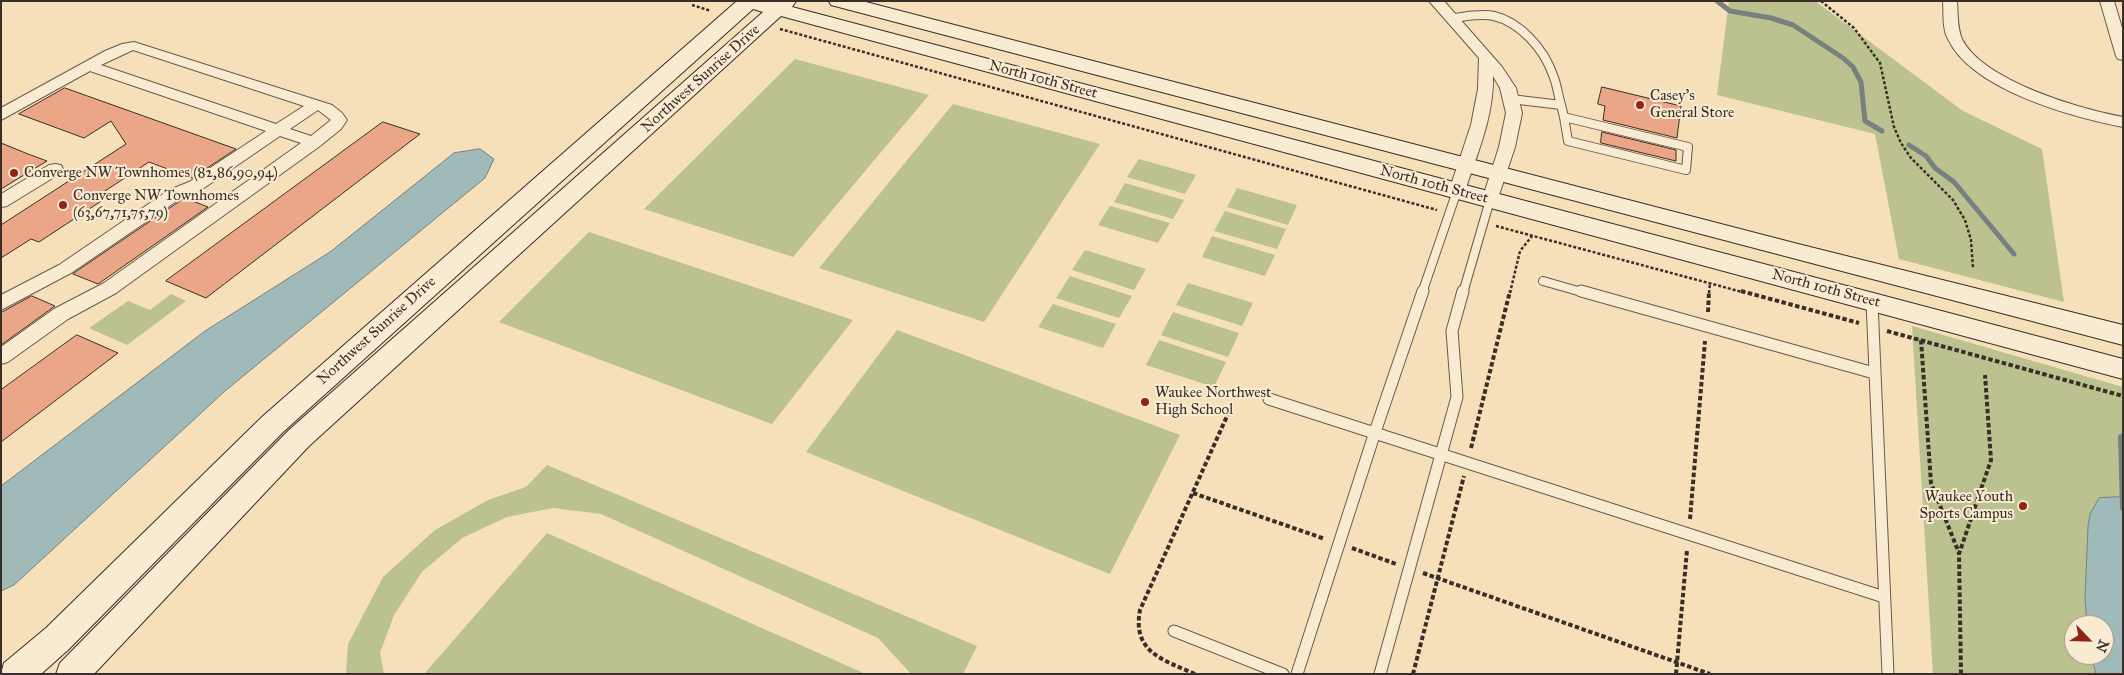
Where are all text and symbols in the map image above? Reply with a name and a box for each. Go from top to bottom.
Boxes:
street label: Northwest Sunrise Drive [638,21,764,137]
street label: North 10th Street [987,57,1099,103]
place label: Casey's General Store [1650,87,1734,122]
marker: Casey's General Store [1634,99,1646,111]
street label: North 10th Street [1378,162,1490,208]
place label: Converge NW Townhomes (82,86,90,94) [24,164,278,182]
marker: Converge NW Townhomes (82,86,90,94) [8,167,20,179]
place label: Converge NW Townhomes (63,67,71,75,79) [73,187,239,222]
marker: Converge NW Townhomes (63,67,71,75,79) [57,199,69,211]
street label: North 10th Street [1770,266,1882,312]
street label: Northwest Sunrise Drive [314,273,440,389]
place label: Waukee Northwest High School [1155,384,1271,419]
marker: Waukee Northwest High School [1139,396,1151,408]
place label: Waukee Youth Sports Campus [1919,488,2013,523]
marker: Waukee Youth Sports Campus [2017,500,2029,512]
north arrow [2064,615,2114,665]
text: N [2092,637,2112,655]

